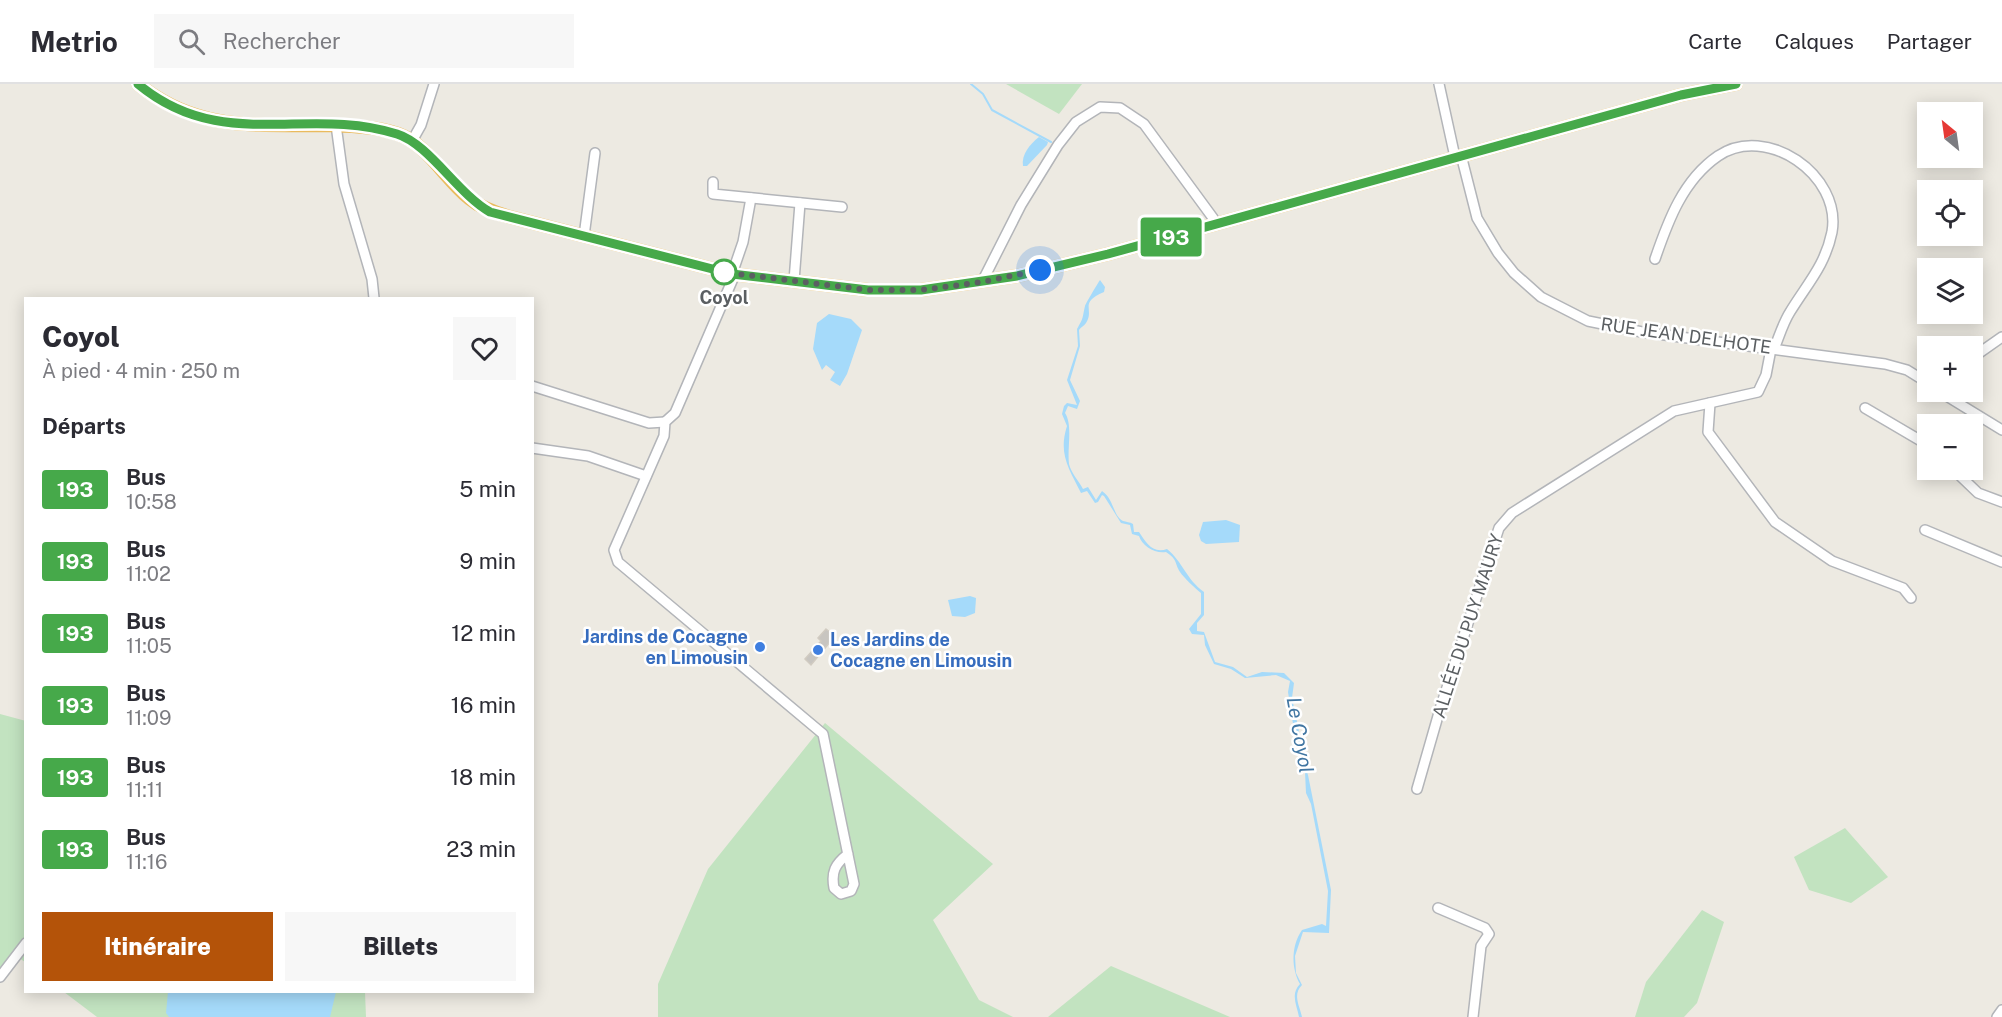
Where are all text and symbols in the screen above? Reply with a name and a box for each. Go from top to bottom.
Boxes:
search box [154,14,574,68]
text: Metrio [30,25,118,58]
icon: search [175,25,208,58]
text: Rechercher [223,28,341,54]
text: Carte [1688,29,1742,54]
text: Calques [1775,29,1854,54]
text: Partager [1887,29,1972,54]
north arrow [1917,102,1983,168]
map controls [1917,102,1983,480]
button: locate [1917,180,1983,246]
line badge: 193 [1136,218,1206,256]
text: 193 [1153,225,1189,250]
your location [1025,255,1055,285]
button: layers [1917,258,1983,324]
marker: Coyol [711,259,737,285]
place label: Coyol [699,287,749,308]
street label: RUE JEAN DELHOTE [1599,313,1773,358]
button: heart [453,317,516,380]
text: Coyol [42,320,120,353]
button: + [1917,336,1983,402]
text: À pied · 4 min · 250 m [42,359,240,383]
text: Départs [42,413,126,439]
button: − [1917,414,1983,480]
text: Bus [126,464,166,490]
text: 5 min [459,476,516,502]
text: 193 [57,477,93,502]
text: 10:58 [126,490,177,514]
street label: ALLÉE DU PUY MAURY [1427,531,1507,721]
text: Bus [126,536,166,562]
text: 9 min [460,548,516,574]
text: 193 [57,549,93,574]
text: 11:02 [126,562,171,586]
text: Bus [126,608,166,634]
text: 12 min [451,620,516,646]
text: 193 [57,621,93,646]
place label: Jardins de Cocagne en Limousin [582,626,748,668]
place label: Les Jardins de Cocagne en Limousin [830,629,1012,671]
text: 11:05 [126,634,172,658]
marker: Jardins de Cocagne en Limousin [753,640,767,654]
marker: Les Jardins de Cocagne en Limousin [811,643,825,657]
text: Bus [126,680,166,706]
text: 16 min [451,692,516,718]
text: 193 [57,693,93,718]
water label: Le Coyol [1281,695,1319,775]
text: 11:09 [126,706,171,730]
text: Bus [126,752,166,778]
text: 18 min [450,764,516,790]
text: 193 [57,765,93,790]
text: 11:11 [126,778,163,802]
text: Bus [126,824,166,850]
text: 23 min [446,836,516,862]
text: 193 [57,837,93,862]
text: 11:16 [126,850,167,874]
button: Itinéraire [42,912,273,981]
button: Billets [285,912,516,981]

